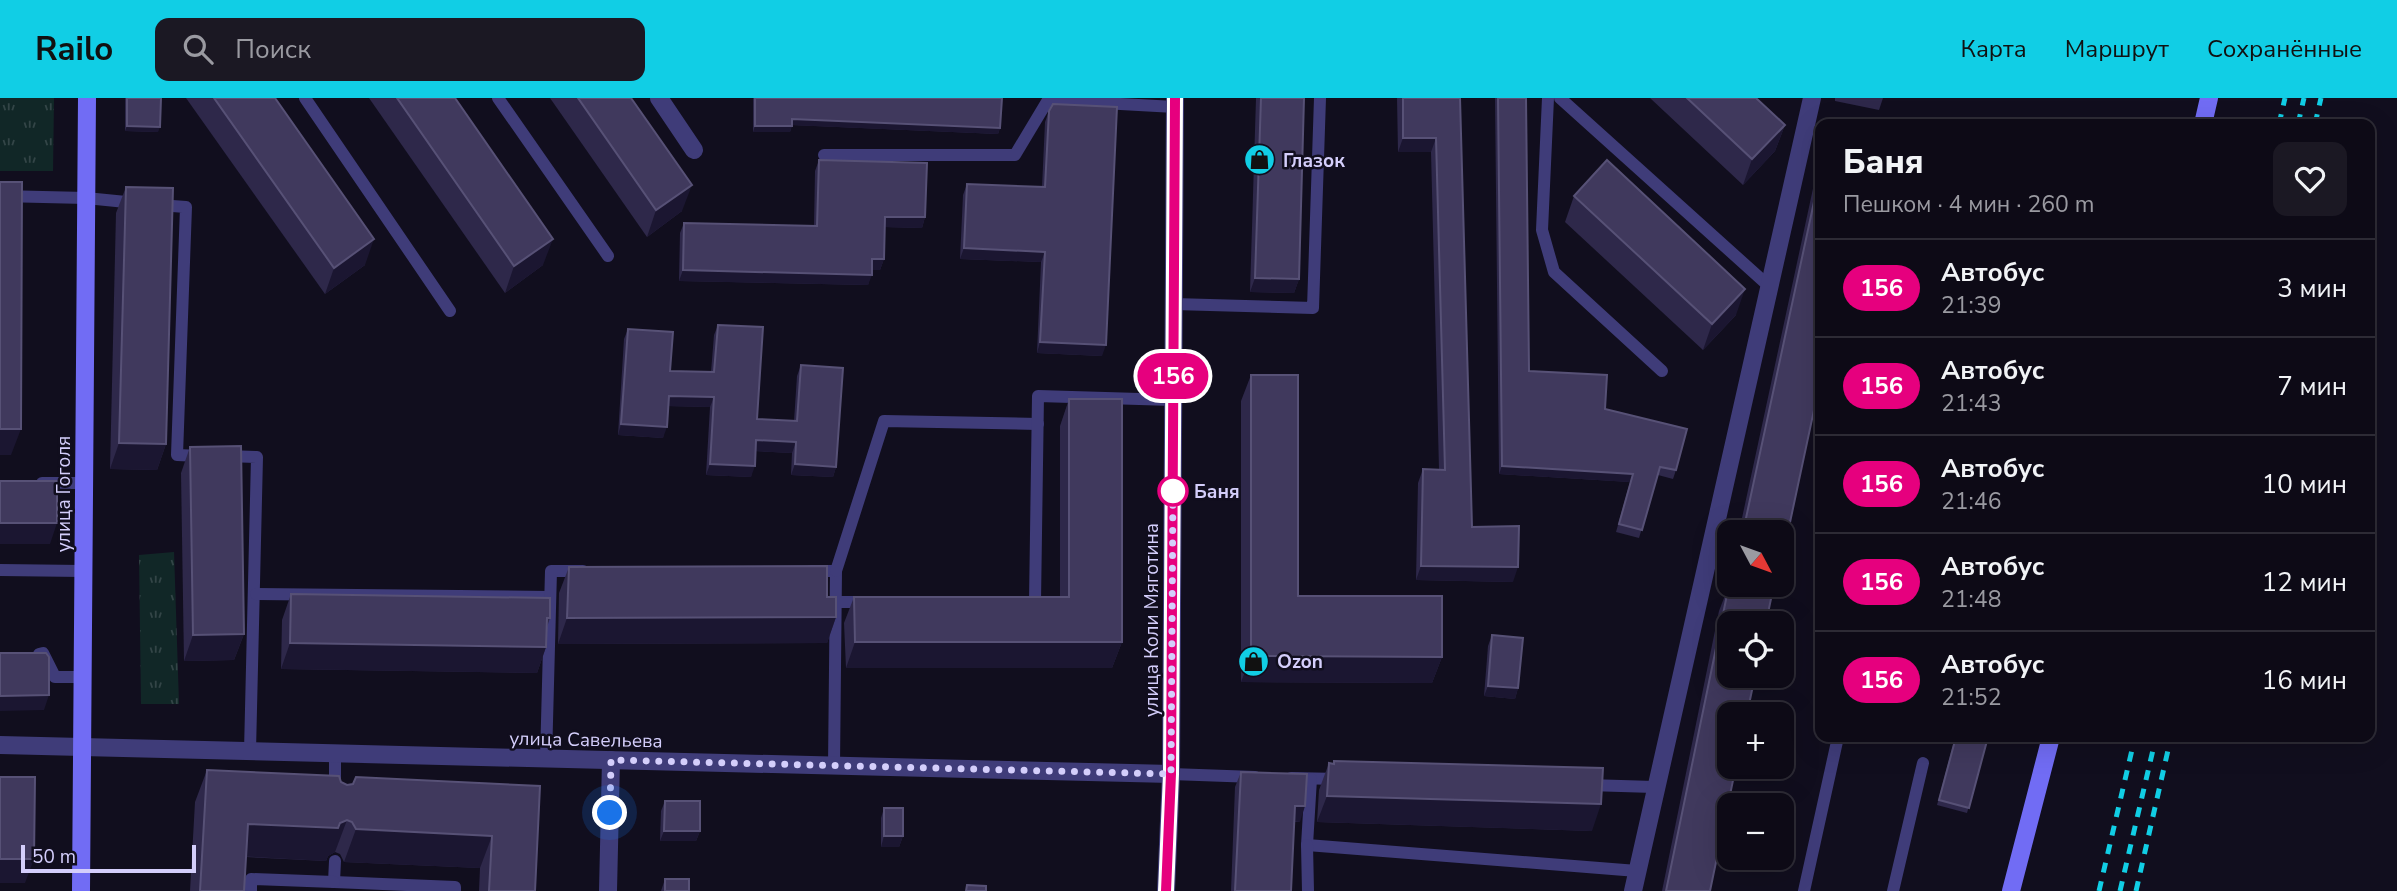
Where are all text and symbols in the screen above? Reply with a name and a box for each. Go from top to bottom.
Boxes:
search box [155,18,645,81]
text: Railo [35,27,113,72]
icon: search [179,30,217,68]
text: Поиск [235,32,311,67]
text: Карта [1961,33,2027,65]
text: Маршрут [2065,33,2169,65]
text: Сохранённые [2207,33,2362,65]
text: Баня [1843,140,1924,185]
button: heart [2273,142,2347,216]
shop icon: Глазок [1243,143,1277,177]
place label: Глазок [1283,148,1345,174]
text: Пешком · 4 мин · 260 m [1843,189,2094,220]
text: Автобус [1941,255,2044,290]
text: 3 мин [2277,271,2347,306]
text: 156 [1860,272,1903,304]
text: 21:39 [1941,290,2001,321]
line badge: 156 [1133,353,1213,399]
text: Автобус [1941,353,2044,388]
text: 156 [1151,360,1195,392]
text: 7 мин [2277,369,2347,404]
text: 156 [1860,370,1903,402]
text: 21:43 [1941,388,2001,419]
street label: улица Гоголя [51,436,77,552]
text: Автобус [1941,451,2044,486]
text: 10 мин [2262,467,2347,502]
text: 156 [1860,468,1903,500]
marker: Баня [1158,476,1188,506]
place label: Баня [1194,479,1240,505]
text: 21:46 [1941,486,2001,517]
north arrow [1717,520,1794,597]
map controls [1717,520,1794,870]
street label: улица Коли Мяготина [1139,523,1165,717]
text: Автобус [1941,549,2044,584]
text: 12 мин [2262,565,2347,600]
text: 156 [1860,566,1903,598]
text: 21:48 [1941,584,2001,615]
button: locate [1717,611,1794,688]
shop icon: Ozon [1237,644,1271,678]
text: Автобус [1941,647,2044,682]
place label: Ozon [1277,649,1323,675]
text: 16 мин [2262,663,2347,698]
text: 156 [1860,664,1903,696]
text: 21:52 [1941,682,2001,713]
button: + [1717,702,1794,779]
street label: улица Савельева [509,726,663,754]
button: − [1717,793,1794,870]
your location [592,795,627,830]
scale bar [21,842,196,874]
text: 50 m [32,844,76,870]

